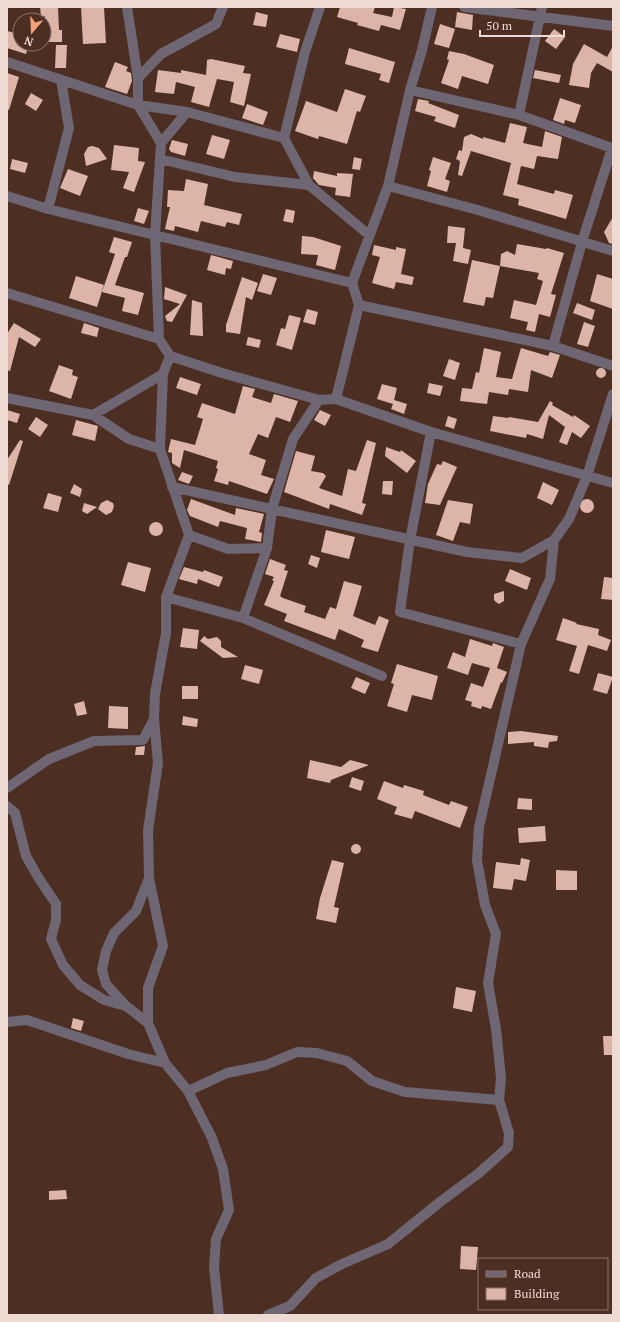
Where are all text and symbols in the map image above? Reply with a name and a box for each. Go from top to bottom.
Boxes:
north arrow [12,12,52,52]
scale bar [480,12,564,38]
text: 50 m [486,18,513,33]
text: N [22,33,35,49]
legend [478,1258,608,1310]
text: Road [514,1266,541,1281]
text: Building [514,1286,560,1301]

